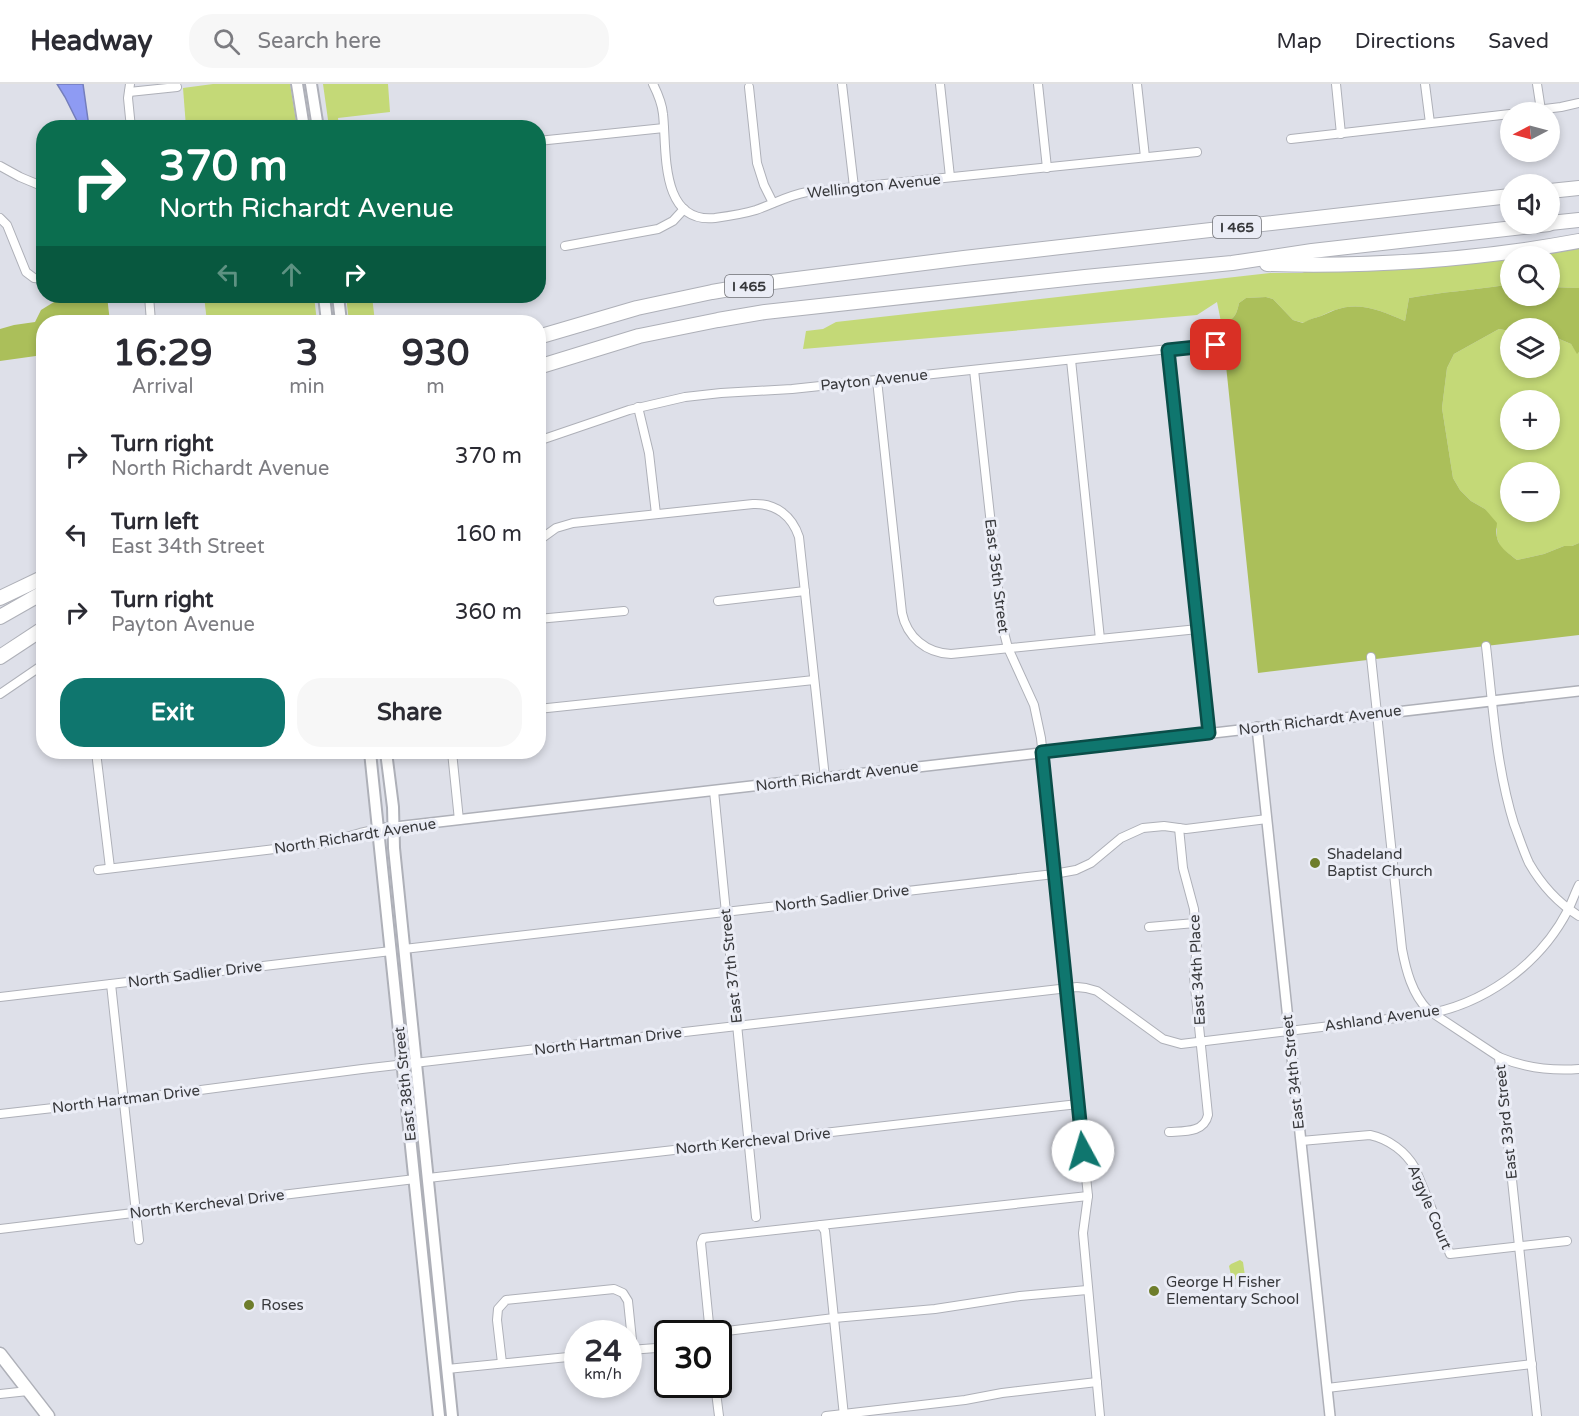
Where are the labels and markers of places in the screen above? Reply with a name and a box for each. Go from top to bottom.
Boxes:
pin [1190,319,1241,370]
place label: Shadeland Baptist Church [1327,845,1433,880]
marker: Shadeland Baptist Church [1308,856,1322,870]
place label: George H Fisher Elementary School [1166,1273,1299,1308]
marker: George H Fisher Elementary School [1147,1284,1161,1298]
place label: Roses [261,1296,304,1314]
marker: Roses [242,1298,256,1312]

